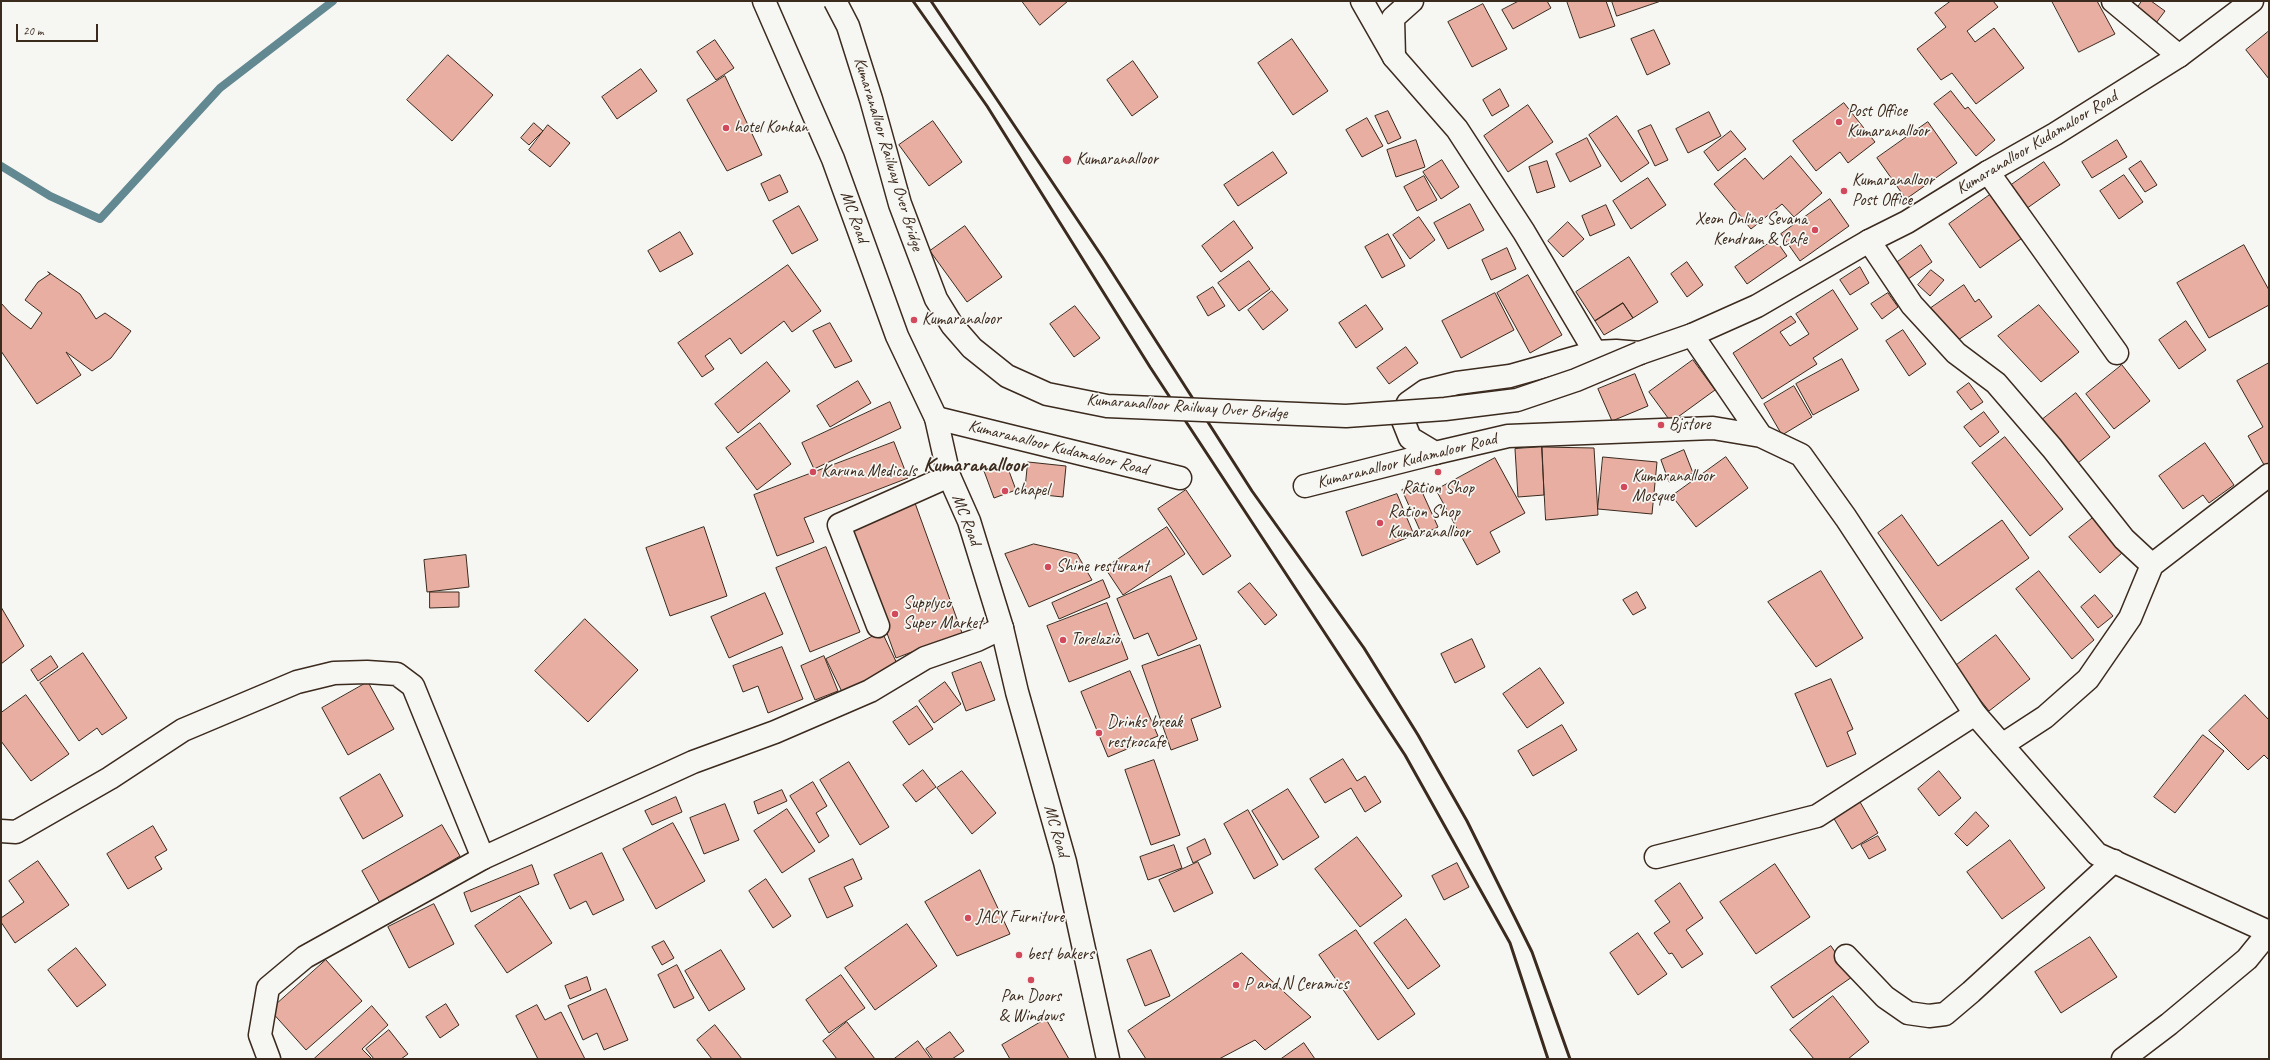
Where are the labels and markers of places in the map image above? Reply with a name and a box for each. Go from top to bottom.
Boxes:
place label: Post Office Kumaranalloor [1847,102,1929,142]
marker: Post Office Kumaranalloor [1834,117,1844,127]
place label: hotel Konkan [734,118,808,138]
marker: hotel Konkan [721,123,731,133]
place label: Kumaranalloor [1076,150,1158,170]
marker: Kumaranalloor [1061,154,1073,166]
place label: Kumaranalloor Post Office [1852,171,1934,211]
marker: Kumaranalloor Post Office [1839,186,1849,196]
place label: Xeon Online Sevana Kendram & Cafe [1695,210,1807,250]
marker: Xeon Online Sevana Kendram & Cafe [1810,225,1820,235]
place label: Kumaranaloor [922,310,1001,330]
marker: Kumaranaloor [909,315,919,325]
place label: Bjstore [1669,415,1711,435]
marker: Bjstore [1656,420,1666,430]
place label: Karuna Medicals [821,462,917,482]
marker: Karuna Medicals [808,467,818,477]
marker: Ration Shop [1433,467,1443,477]
place label: Kumaranalloor Mosque [1632,467,1714,507]
place label: Ration Shop [1402,479,1474,499]
place label: chapel [1013,481,1049,501]
marker: Kumaranalloor Mosque [1619,482,1629,492]
marker: chapel [1000,486,1010,496]
place label: Ration Shop Kumaranalloor [1388,503,1470,543]
marker: Ration Shop Kumaranalloor [1375,518,1385,528]
place label: Shine resturant [1056,557,1149,577]
marker: Shine resturant [1043,562,1053,572]
place label: Supplyco Super Market [903,594,983,634]
marker: Supplyco Super Market [890,609,900,619]
place label: Torelazio [1071,630,1119,650]
marker: Torelazio [1058,635,1068,645]
place label: Drinks break restrocafe [1107,713,1182,753]
marker: Drinks break restrocafe [1094,728,1104,738]
place label: JACY Furniture [976,908,1064,928]
marker: JACY Furniture [963,913,973,923]
place label: best bakers [1027,945,1094,965]
marker: best bakers [1014,950,1024,960]
marker: Pan Doors & Windows [1026,975,1036,985]
place label: P and N Ceramics [1244,975,1348,995]
marker: P and N Ceramics [1231,980,1241,990]
place label: Pan Doors & Windows [999,987,1063,1027]

